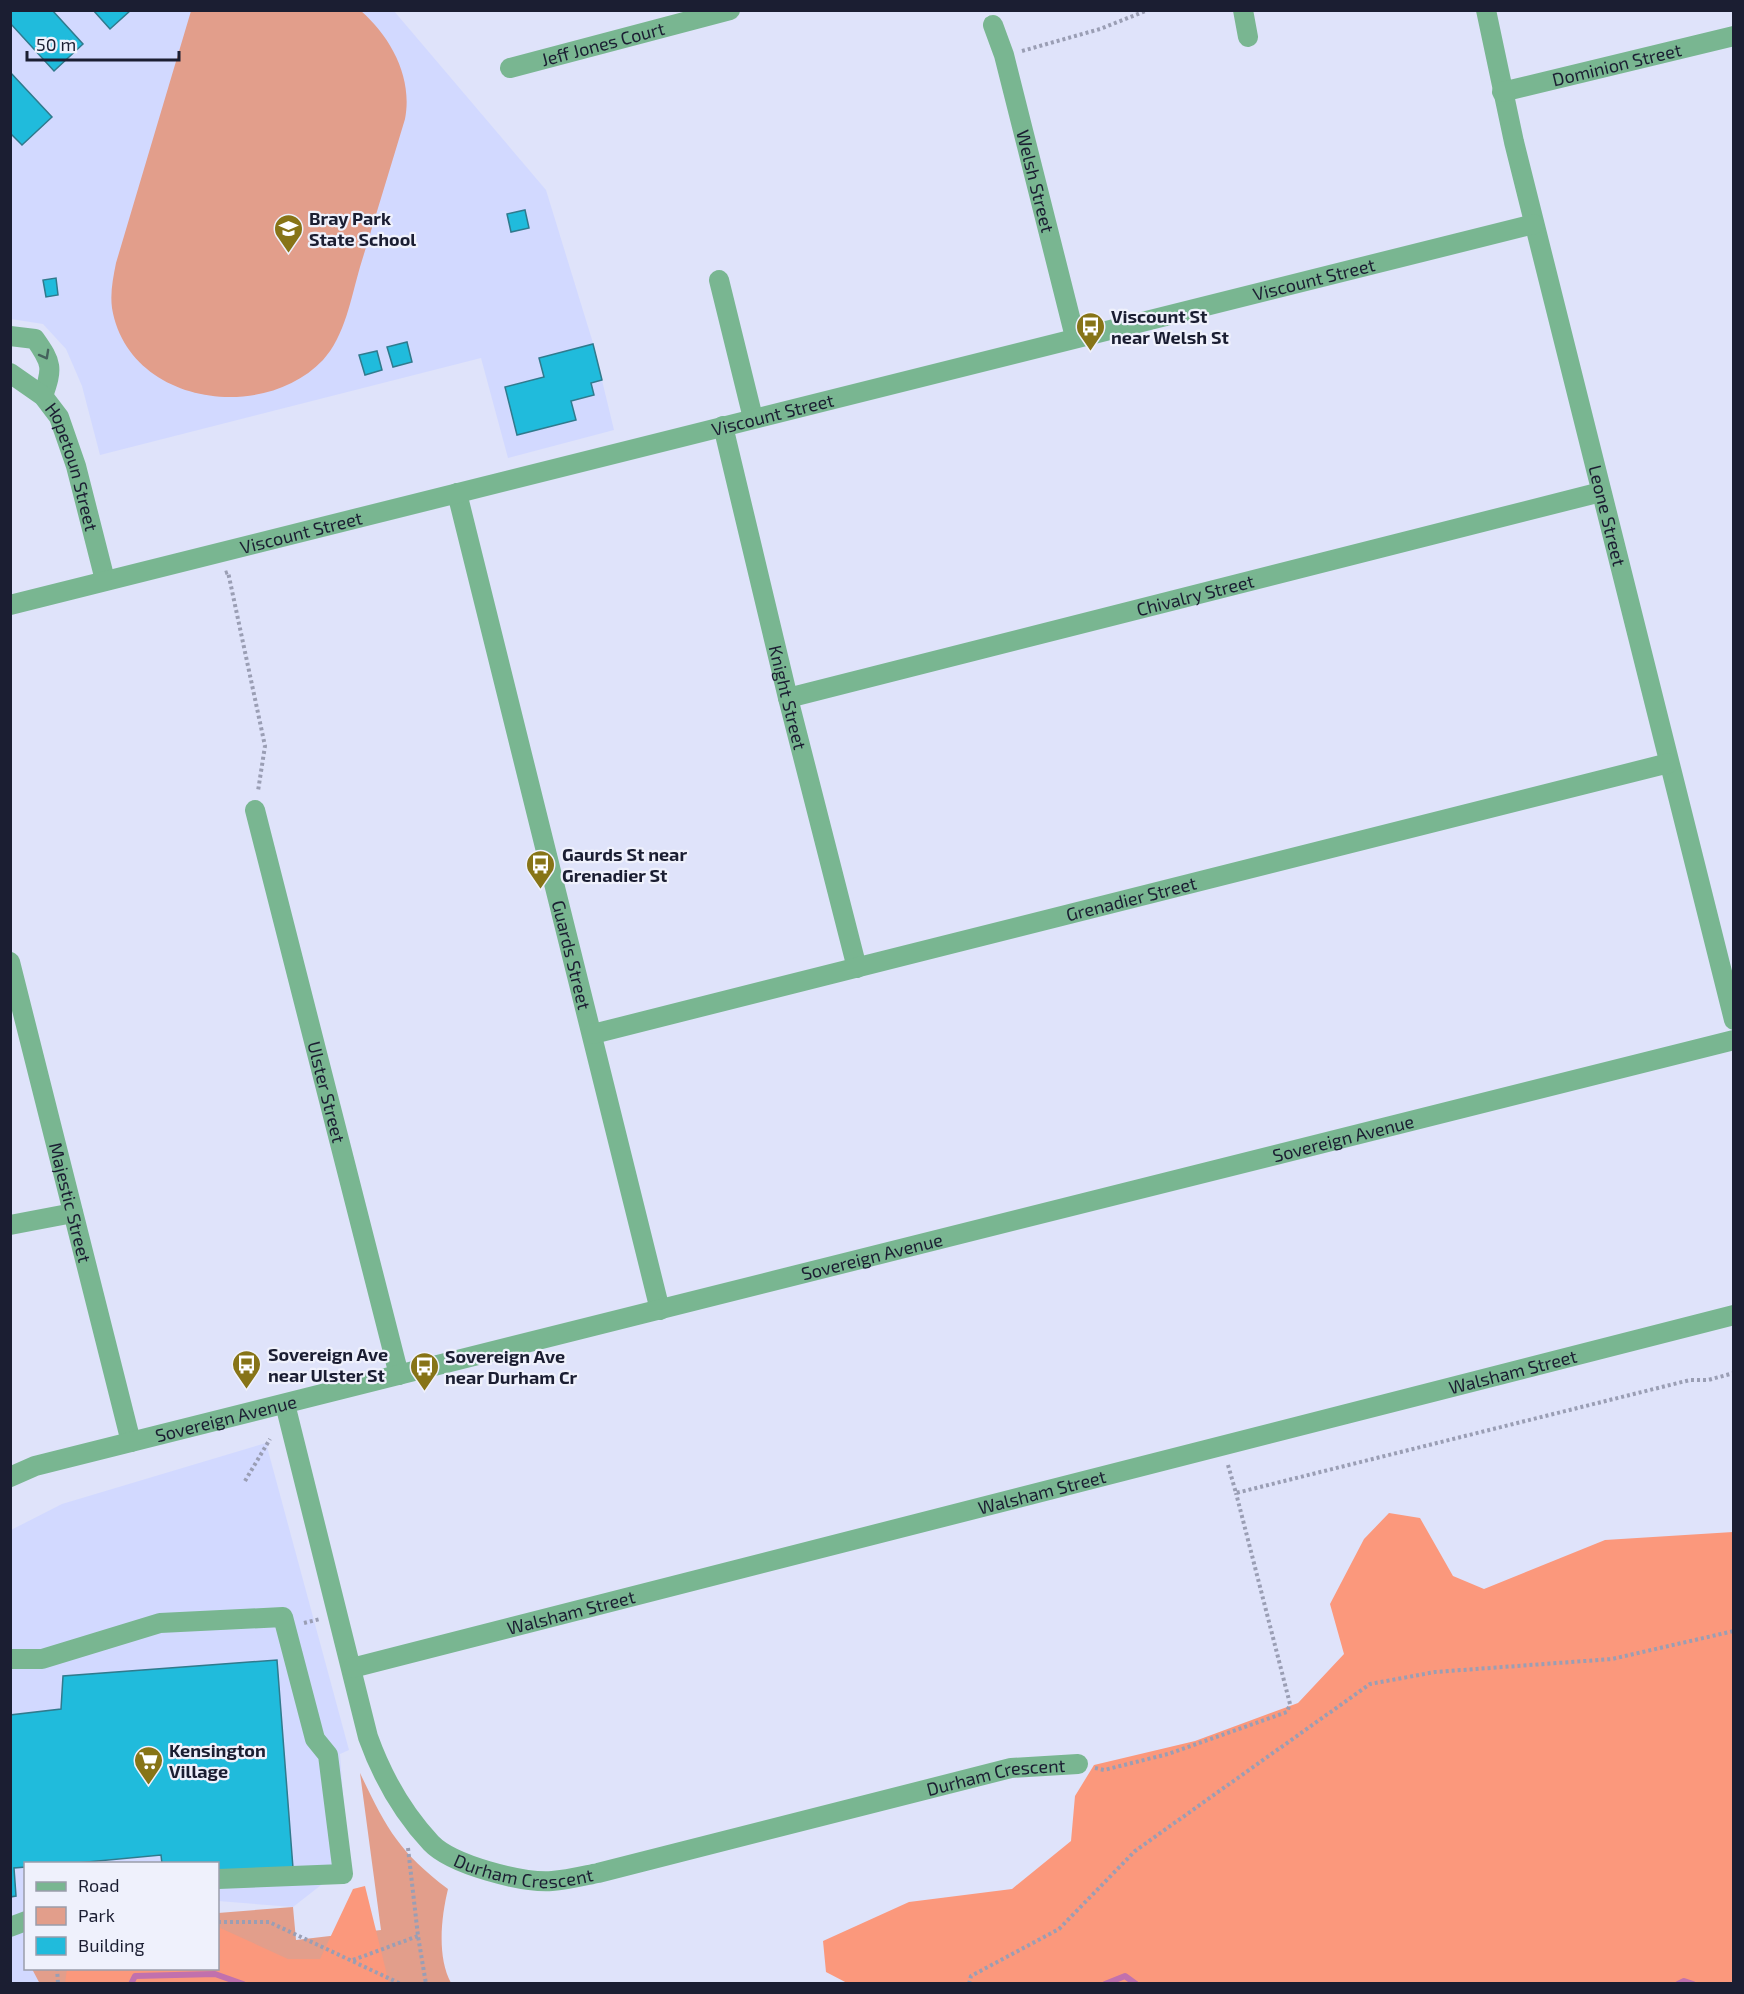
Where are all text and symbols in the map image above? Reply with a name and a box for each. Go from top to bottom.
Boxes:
street label: Jeff Jones Court [539,17,667,70]
scale bar [27,24,178,62]
text: 50 m [36,33,76,55]
street label: Dominion Street [1550,38,1684,91]
street label: Welsh Street [1012,127,1059,235]
place label: Bray Park State School [309,207,416,250]
school or university icon: Bray Park State School [272,212,304,254]
street label: Viscount Street [1250,253,1377,305]
place label: Viscount St near Welsh St [1111,305,1229,348]
bus stop icon: Viscount St near Welsh St [1074,310,1106,352]
one-way arrow [38,349,49,359]
street label: Viscount Street [709,388,836,440]
street label: Hopetoun Street [41,398,103,533]
street label: Leone Street [1584,463,1631,568]
street label: Viscount Street [238,506,365,558]
street label: Chivalry Street [1134,569,1256,620]
street label: Knight Street [765,643,812,752]
place label: Gaurds St near Grenadier St [562,843,687,886]
bus stop icon: Gaurds St near Grenadier St [525,848,557,890]
street label: Grenadier Street [1064,871,1199,925]
street label: Guards Street [548,898,596,1012]
street label: Ulster Street [303,1039,350,1145]
street label: Sovereign Avenue [1270,1110,1416,1166]
street label: Majestic Street [45,1140,96,1265]
street label: Sovereign Avenue [799,1228,945,1284]
place label: Sovereign Ave near Ulster St [268,1343,388,1386]
place label: Sovereign Ave near Durham Cr [445,1345,578,1388]
street label: Walsham Street [1446,1345,1579,1398]
bus stop icon: Sovereign Ave near Ulster St [231,1348,263,1390]
bus stop icon: Sovereign Ave near Durham Cr [408,1350,440,1392]
street label: Sovereign Avenue [153,1390,299,1446]
street label: Walsham Street [975,1465,1108,1519]
street label: Walsham Street [505,1585,638,1639]
place label: Kensington Village [169,1739,266,1782]
supermarket icon: Kensington Village [132,1744,164,1786]
street label: Durham Crescent [924,1754,1066,1800]
street label: Durham Crescent [451,1849,595,1892]
legend [24,1862,219,1970]
text: Road [78,1874,119,1896]
text: Park [78,1904,115,1926]
text: Building [78,1934,145,1956]

